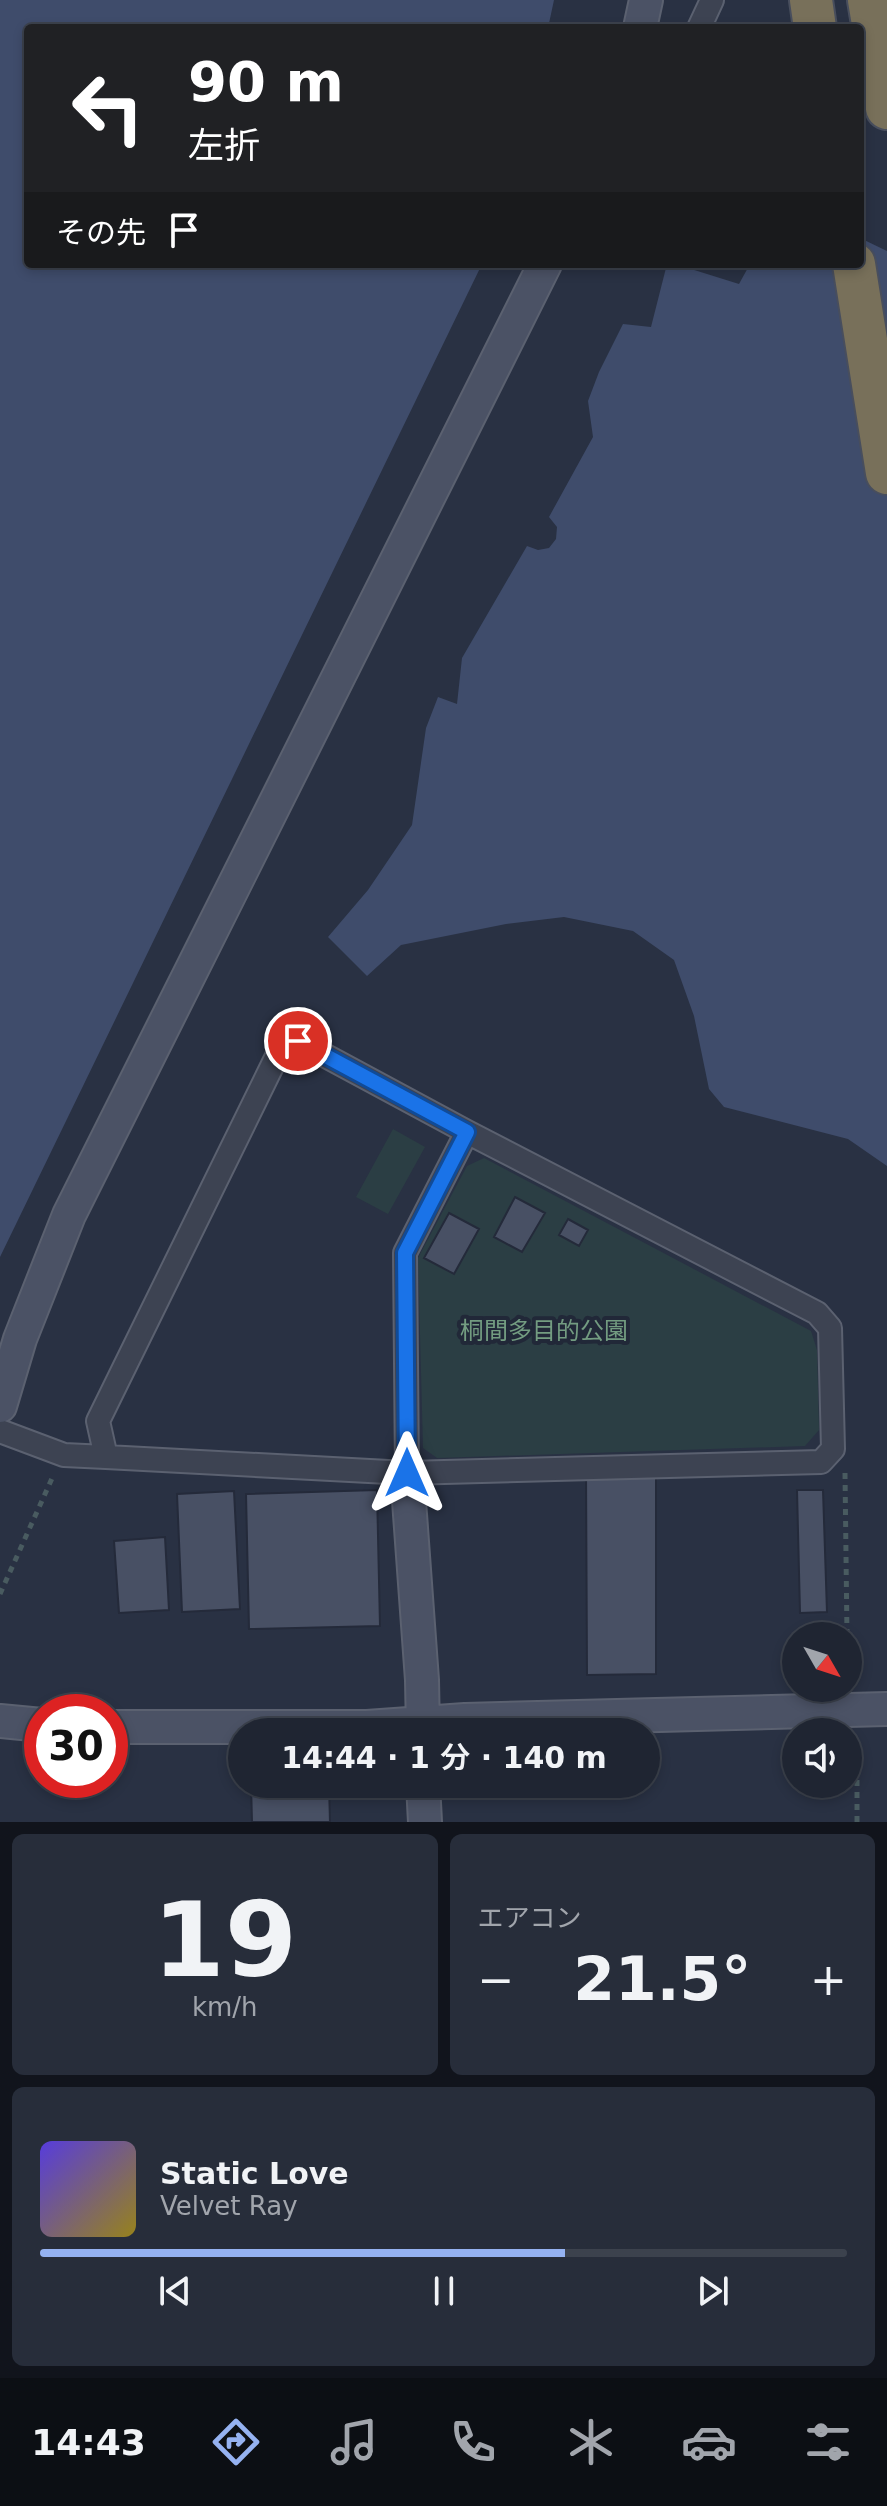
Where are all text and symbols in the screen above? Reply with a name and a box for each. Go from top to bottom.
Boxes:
text: 90 m [188,49,344,114]
icon: left [56,56,160,160]
text: 左折 [188,125,260,166]
icon: arrive [162,208,206,252]
text: その先 [56,215,146,250]
pin [264,1007,332,1075]
icon: arrive [276,1019,320,1063]
park label: 桐間多目的公園 [460,1317,628,1345]
position arrow [365,1431,449,1515]
north arrow [782,1622,862,1702]
map controls [782,1622,862,1798]
speed limit sign: 30 [24,1694,128,1798]
button: sound [782,1718,862,1798]
text: 14:44 · 1 分 · 140 m [281,1740,607,1775]
text: 19 [152,1879,297,2001]
text: エアコン [478,1903,582,1933]
text: 21.5° [573,1944,751,2014]
text: − [478,1954,514,2005]
text: + [810,1954,847,2005]
text: km/h [192,1992,258,2022]
text: Static Love [160,2156,349,2191]
text: Velvet Ray [160,2191,298,2221]
icon: previous [153,2269,197,2313]
icon: pause [422,2269,466,2313]
icon: next [691,2269,735,2313]
icon: directions [208,2414,264,2470]
icon: music [326,2414,382,2470]
icon: phone [445,2414,501,2470]
icon: climate [563,2414,619,2470]
icon: car [681,2414,737,2470]
icon: filters [800,2414,856,2470]
text: 14:43 [31,2422,146,2463]

